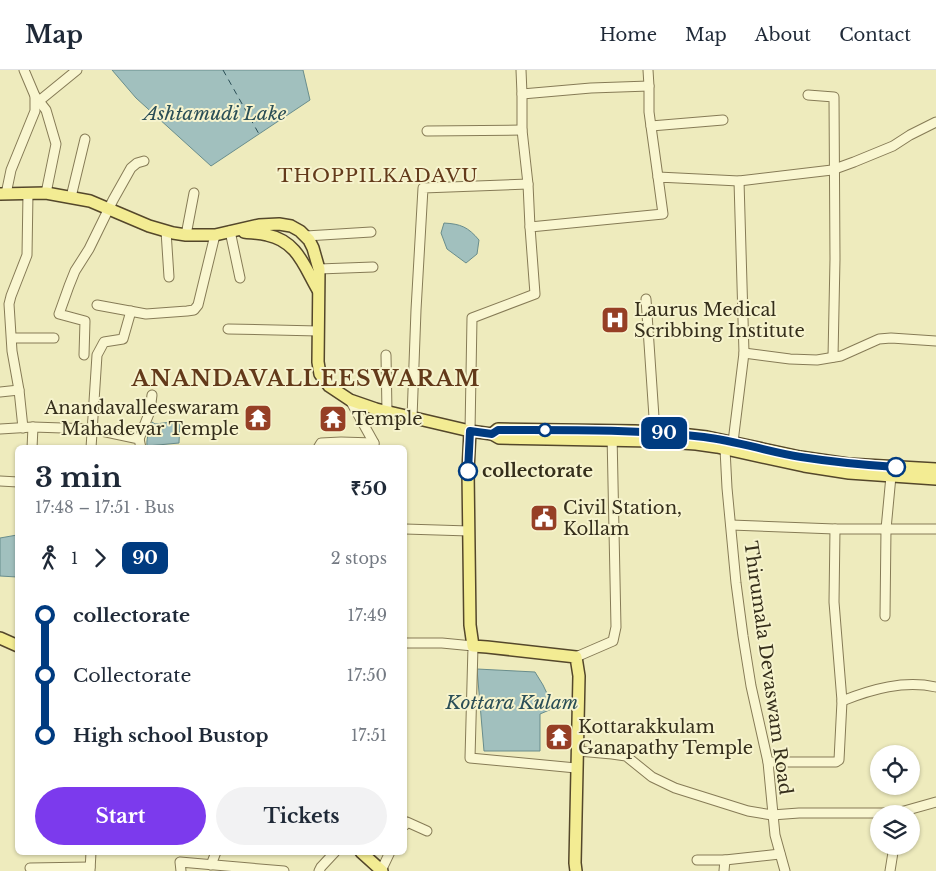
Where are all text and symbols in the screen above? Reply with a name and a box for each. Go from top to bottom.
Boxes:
text: Map [25,20,83,49]
text: Home [599,24,657,46]
text: Map [685,24,727,46]
text: About [755,24,811,46]
text: Contact [839,24,911,46]
water label: Ashtamudi Lake [141,102,287,125]
district label: THOPPILKADAVU [277,164,479,187]
place label: Laurus Medical Scribbing Institute [634,299,805,342]
hospital icon: Laurus Medical Scribbing Institute [600,305,630,335]
district label: ANANDAVALLEESWARAM [131,365,480,392]
place label: Anandavalleeswaram Mahadevar Temple [43,397,239,440]
temple icon: Anandavalleeswaram Mahadevar Temple [243,403,273,433]
temple icon: Temple [318,404,348,434]
place label: Temple [352,408,423,430]
line badge: 90 [642,417,686,449]
text: 90 [651,422,677,444]
unlabelled marker [538,423,552,437]
unlabelled marker [886,457,906,477]
text: 3 min [35,460,122,495]
place label: collectorate [482,460,593,482]
marker: collectorate [458,461,478,481]
text: ₹50 [350,477,387,500]
text: 17:48 – 17:51 · Bus [35,497,174,517]
place label: Civil Station, Kollam [563,497,682,540]
public building icon: Civil Station, Kollam [529,503,559,533]
street label: Thirumala Devaswam Road [739,540,797,796]
icon: walk [35,544,63,572]
icon: forward [86,544,114,572]
text: 90 [132,547,158,569]
text: 1 [71,548,78,568]
text: 2 stops [331,548,387,568]
text: collectorate [73,604,190,627]
text: 17:49 [348,605,387,625]
text: Collectorate [73,664,191,687]
text: 17:50 [347,665,387,685]
water label: Kottara Kulam [445,691,579,714]
place label: Kottarakkulam Ganapathy Temple [578,716,753,759]
temple icon: Kottarakkulam Ganapathy Temple [544,722,574,752]
text: High school Bustop [73,724,268,747]
text: 17:51 [351,725,387,745]
map controls [870,745,920,855]
button: locate [870,745,920,795]
button: Start [35,787,206,845]
button: Tickets [216,787,387,845]
button: layers [870,805,920,855]

